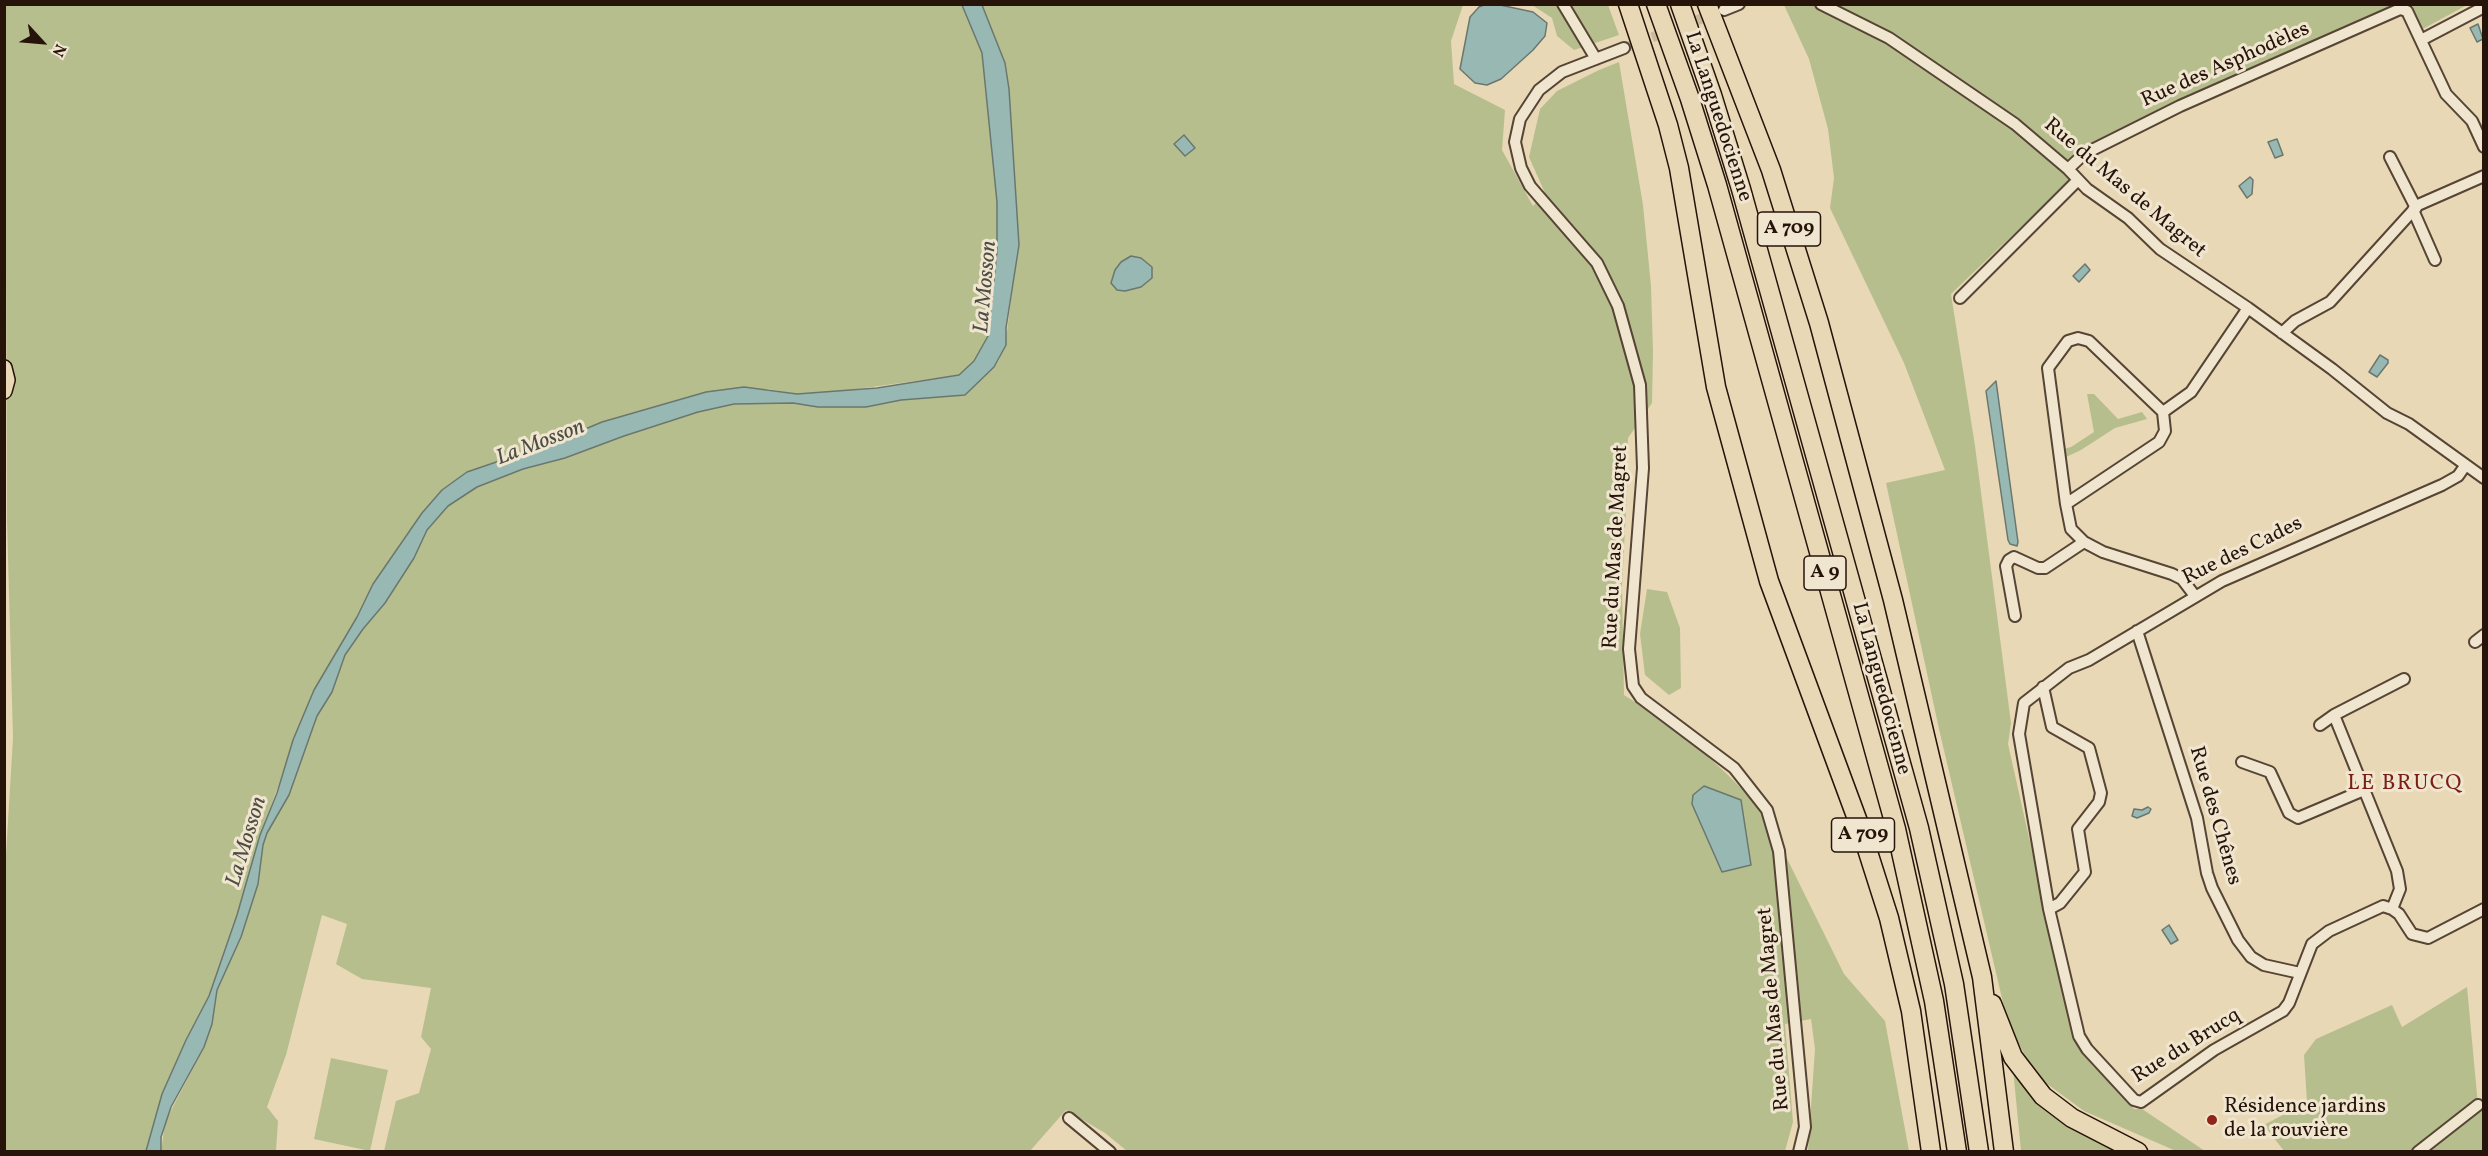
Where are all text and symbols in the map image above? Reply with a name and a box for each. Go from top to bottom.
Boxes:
north arrow [12,12,72,72]
street label: Rue des Asphodèles [2138,18,2314,114]
street label: La Languedocienne [1678,29,1756,205]
text: N [46,40,71,60]
street label: Rue du Mas de Magret [2038,114,2210,264]
road number: A 709 [1758,212,1820,246]
water label: La Mosson [970,240,1004,334]
water label: La Mosson [493,415,589,473]
street label: Rue du Mas de Magret [1599,444,1635,650]
street label: Rue des Cades [2179,512,2307,592]
road number: A 9 [1804,556,1846,590]
street label: La Languedocienne [1845,600,1915,778]
street label: Rue des Chênes [2182,744,2246,888]
district label: LE BRUCQ [2347,772,2463,798]
water label: La Mosson [222,794,274,890]
road number: A 709 [1832,818,1894,852]
street label: Rue du Mas de Magret [1754,906,1796,1112]
street label: Rue du Brucq [2128,1004,2246,1090]
place label: Résidence jardins de la rouvière [2224,1095,2386,1145]
marker: Résidence jardins de la rouvière [2205,1113,2219,1127]

